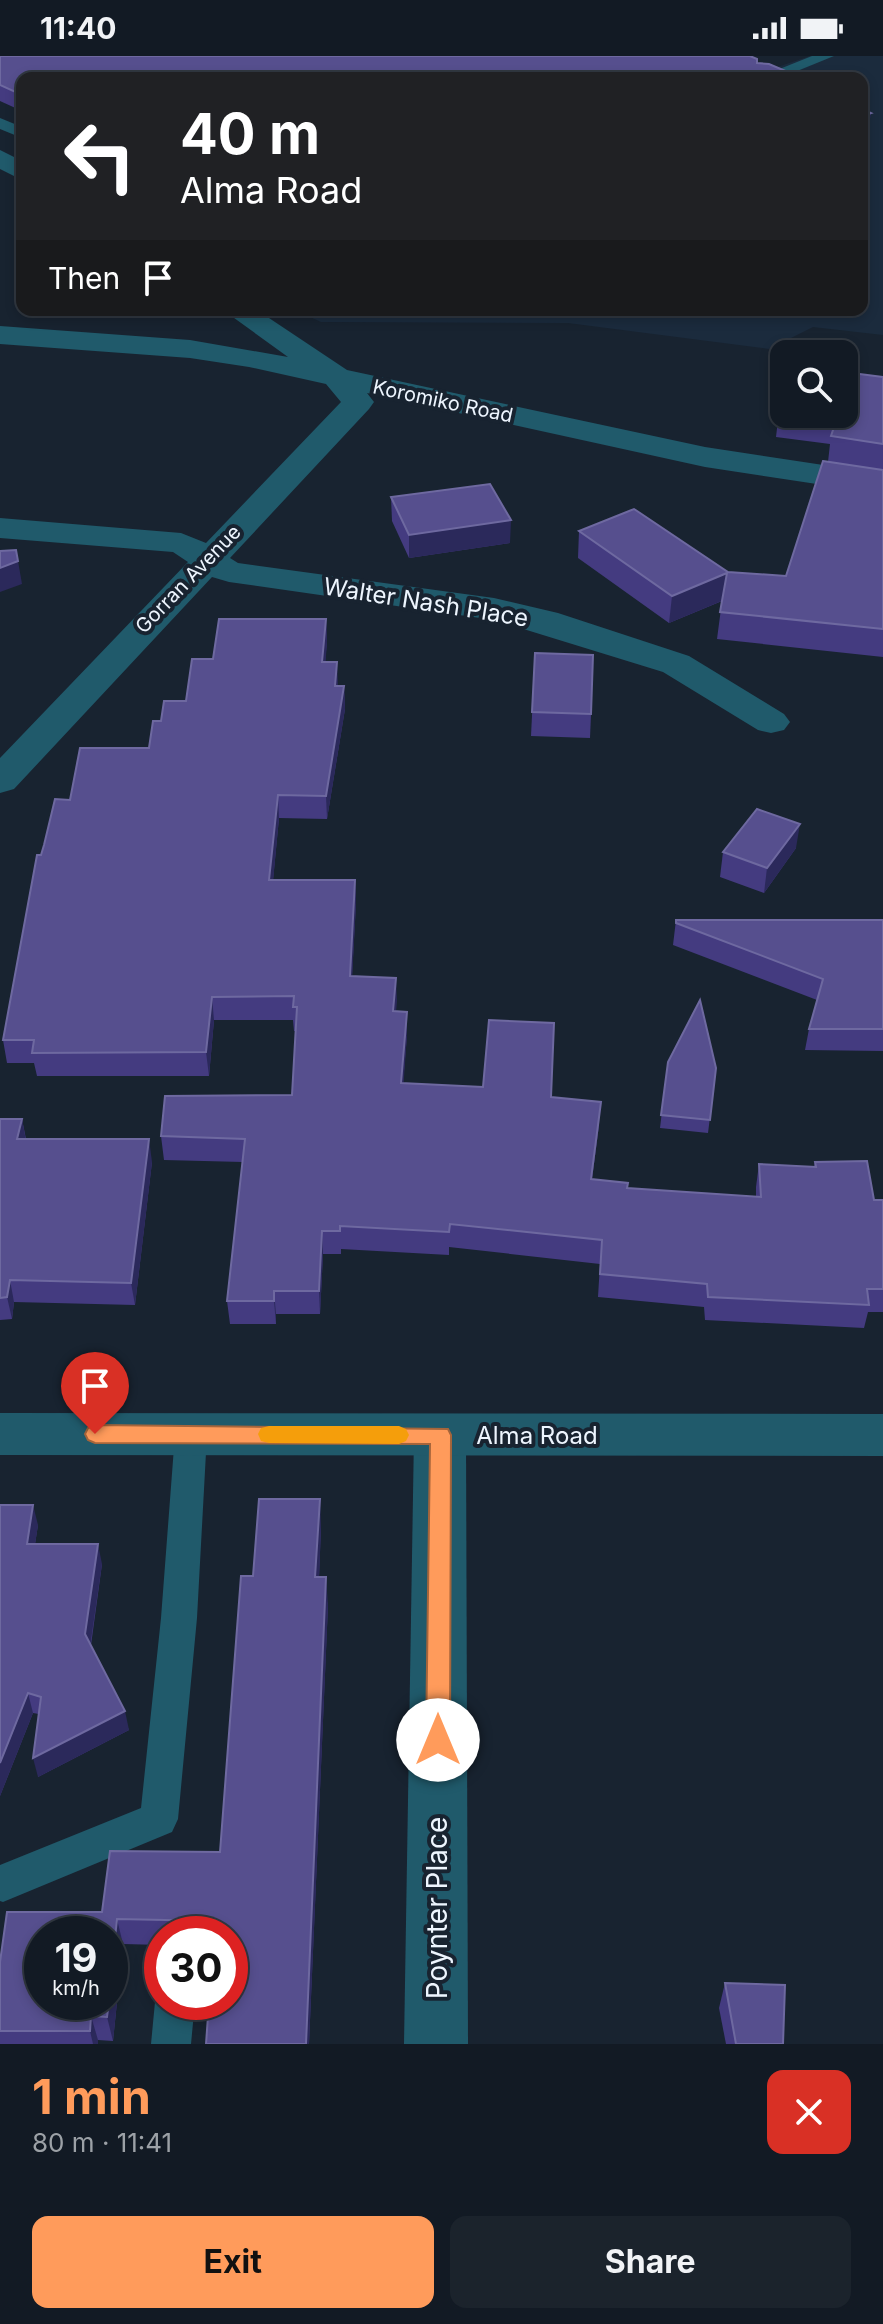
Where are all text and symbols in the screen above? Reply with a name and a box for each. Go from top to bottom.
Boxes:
text: 11:40 [40,10,116,46]
text: 40 m [180,100,320,168]
icon: left [48,104,152,208]
text: Alma Road [180,168,362,212]
icon: arrive [136,256,180,300]
text: Then [48,260,120,296]
map controls [770,340,858,428]
button: search [770,340,858,428]
street label: Koromiko Road [371,374,515,428]
street label: Gorran Avenue [130,520,246,638]
street label: Walter Nash Place [322,571,530,633]
pin [61,1352,129,1434]
icon: arrive [73,1364,117,1408]
street label: Alma Road [476,1421,598,1450]
position arrow [396,1698,480,1782]
street label: Poynter Place [420,1817,454,1999]
speed limit sign: 30 [144,1916,248,2020]
text: 19 [54,1933,98,1982]
text: km/h [52,1976,100,2000]
text: 1 min [32,2067,151,2126]
button: close [767,2070,851,2154]
text: 80 m · 11:41 [32,2127,172,2158]
button: Exit [32,2216,434,2308]
button: Share [450,2216,851,2308]

